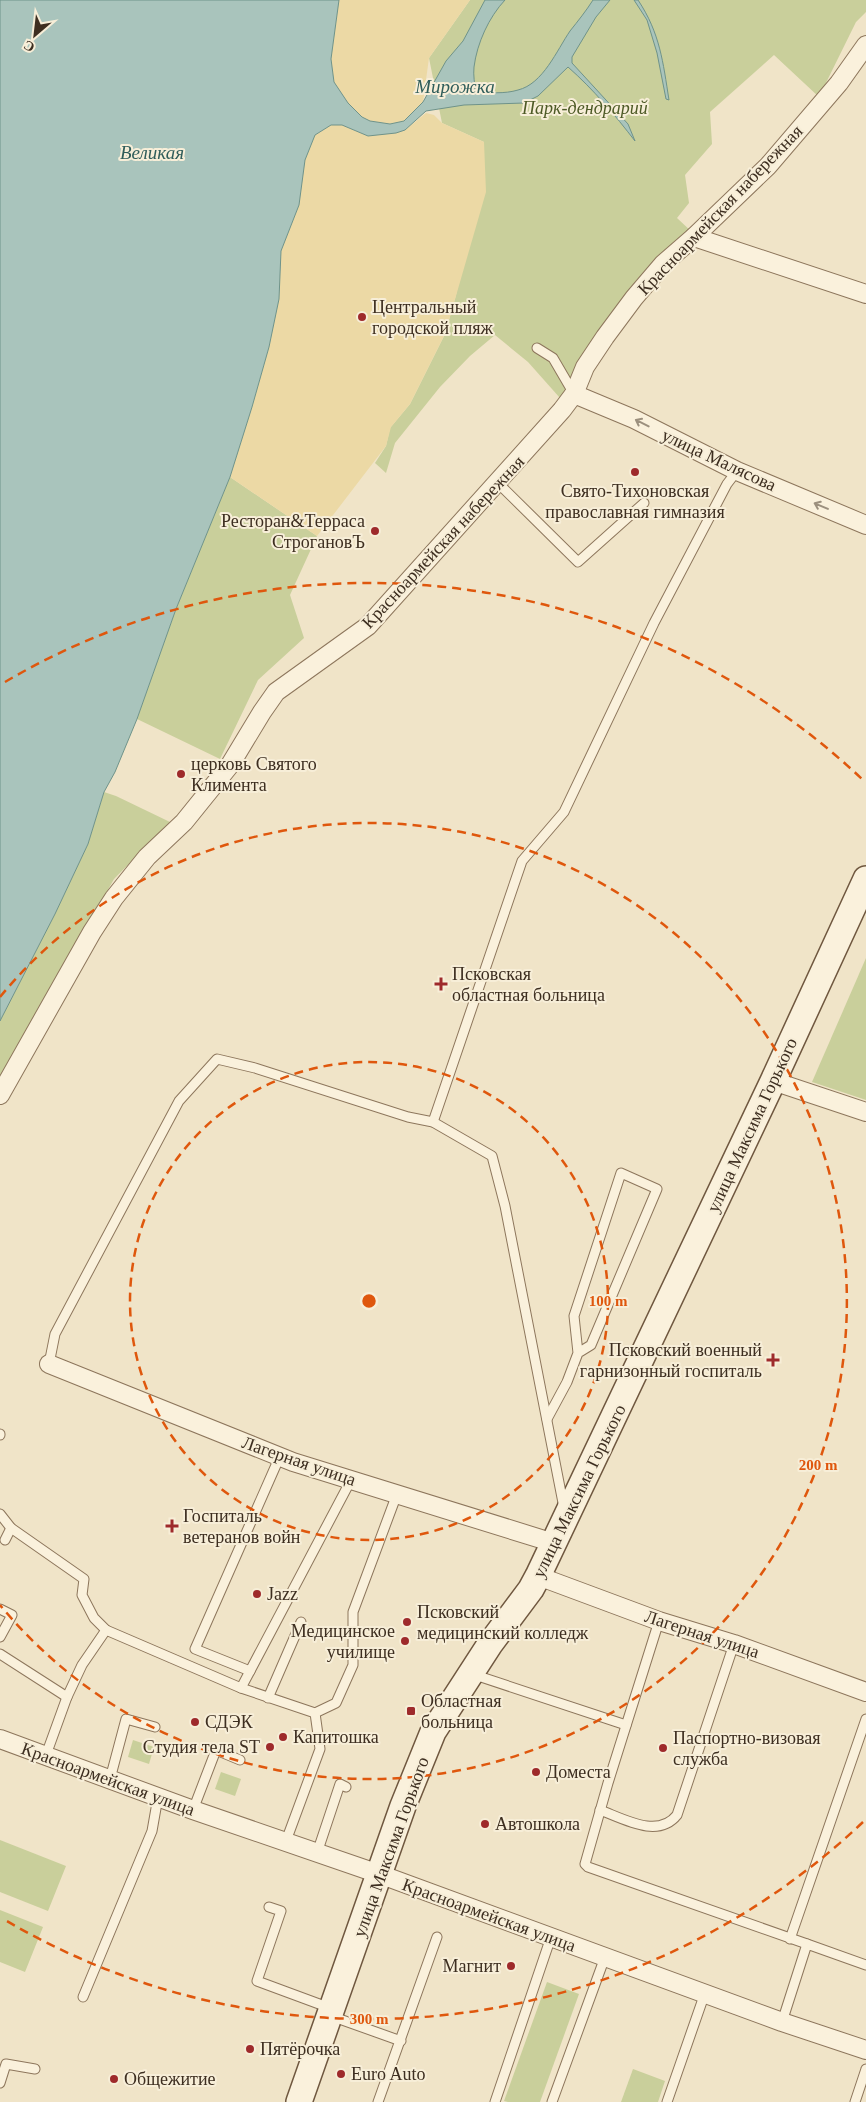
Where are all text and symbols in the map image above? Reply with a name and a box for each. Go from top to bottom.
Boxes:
north arrow [10,10,60,60]
text: С [21,37,37,55]
water label: Мирожка [414,76,495,97]
park label: Парк-дендрарий [521,98,648,118]
street label: Красноармейская набережная [633,121,807,299]
water label: Великая [120,142,184,163]
place label: Центральный городской пляж [372,297,493,338]
marker: Центральный городской пляж [356,311,368,323]
one-way arrow [635,418,650,427]
street label: улица Малясова [659,425,779,495]
street label: Красноармейская набережная [358,452,528,632]
marker: Свято-Тихоновская православная гимназия [629,466,641,478]
place label: Свято-Тихоновская православная гимназия [545,481,725,522]
one-way arrow [814,501,829,511]
place label: Ресторан&Терраса СтрогановЪ [221,511,365,552]
marker: Ресторан&Терраса СтрогановЪ [369,525,381,537]
place label: церковь Святого Климента [191,754,317,795]
marker: церковь Святого Климента [175,768,187,780]
place label: Псковская областная больница [452,964,605,1005]
marker: Псковская областная больница [434,977,448,991]
street label: улица Максима Горького [703,1034,801,1216]
centre of rings [360,1292,378,1310]
text: 100 m [589,1293,628,1309]
place label: Псковский военный гарнизонный госпиталь [580,1340,762,1381]
marker: Псковский военный гарнизонный госпиталь [766,1353,780,1367]
street label: улица Максима Горького [528,1401,630,1581]
street label: Лагерная улица [239,1432,359,1490]
text: 200 m [799,1457,838,1473]
place label: Госпиталь ветеранов войн [183,1506,301,1547]
marker: Госпиталь ветеранов войн [165,1519,179,1533]
place label: Jazz [267,1584,298,1604]
marker: Jazz [251,1588,263,1600]
place label: Псковский медицинский колледж [417,1602,589,1643]
street label: Лагерная улица [642,1606,762,1662]
marker: Псковский медицинский колледж [401,1616,413,1628]
place label: Медицинское училище [291,1621,395,1662]
marker: Медицинское училище [399,1635,411,1647]
place label: Областная больница [421,1691,501,1732]
marker: Областная больница [405,1705,417,1717]
place label: СДЭК [205,1712,254,1732]
marker: СДЭК [189,1716,201,1728]
place label: Капитошка [293,1727,379,1747]
place label: Паспортно-визовая служба [673,1728,821,1769]
marker: Капитошка [277,1731,289,1743]
place label: Студия тела ST [143,1737,260,1757]
street label: Красноармейская улица [19,1738,197,1820]
marker: Студия тела ST [264,1741,276,1753]
marker: Паспортно-визовая служба [657,1742,669,1754]
street label: улица Максима Горького [349,1754,433,1940]
place label: Доместа [546,1762,611,1782]
marker: Доместа [530,1766,542,1778]
place label: Автошкола [495,1814,580,1834]
marker: Автошкола [479,1818,491,1830]
street label: Красноармейская улица [400,1874,578,1956]
place label: Магнит [442,1956,501,1976]
marker: Магнит [505,1960,517,1972]
text: 300 m [350,2011,389,2027]
place label: Пятёрочка [260,2039,340,2059]
marker: Пятёрочка [244,2043,256,2055]
place label: Euro Auto [351,2064,426,2084]
marker: Euro Auto [335,2068,347,2080]
place label: Общежитие [124,2069,216,2089]
marker: Общежитие [108,2073,120,2085]

